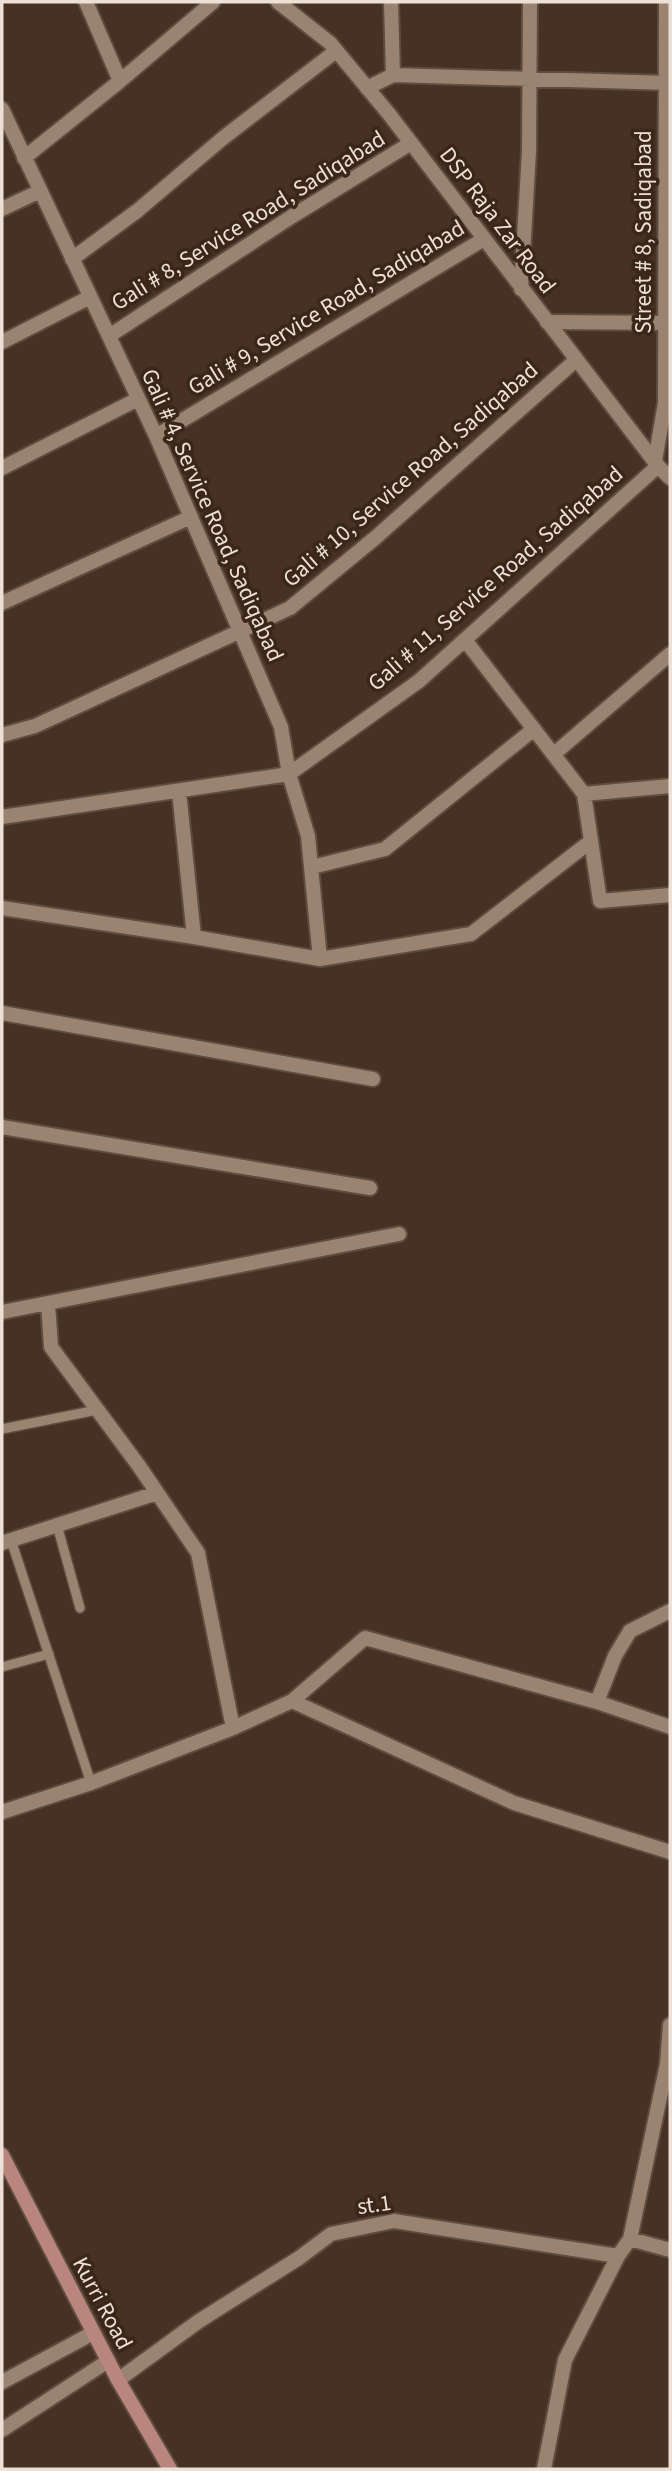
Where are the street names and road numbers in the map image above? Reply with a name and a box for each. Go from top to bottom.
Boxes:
street label: Gali # 8, Service Road, Sadiqabad [105,122,392,319]
street label: Street # 8, Sadiqabad [627,130,660,334]
street label: DSP Raja Zar Road [431,140,564,301]
street label: Gali # 9, Service Road, Sadiqabad [182,212,471,403]
street label: Gali # 10, Service Road, Sadiqabad [275,354,545,595]
street label: Gali # 4, Service Road, Sadiqabad [133,363,292,667]
street label: Gali # 11, Service Road, Sadiqabad [360,458,630,699]
street label: st.1 [355,2186,393,2223]
street label: Kurri Road [64,2251,141,2356]

